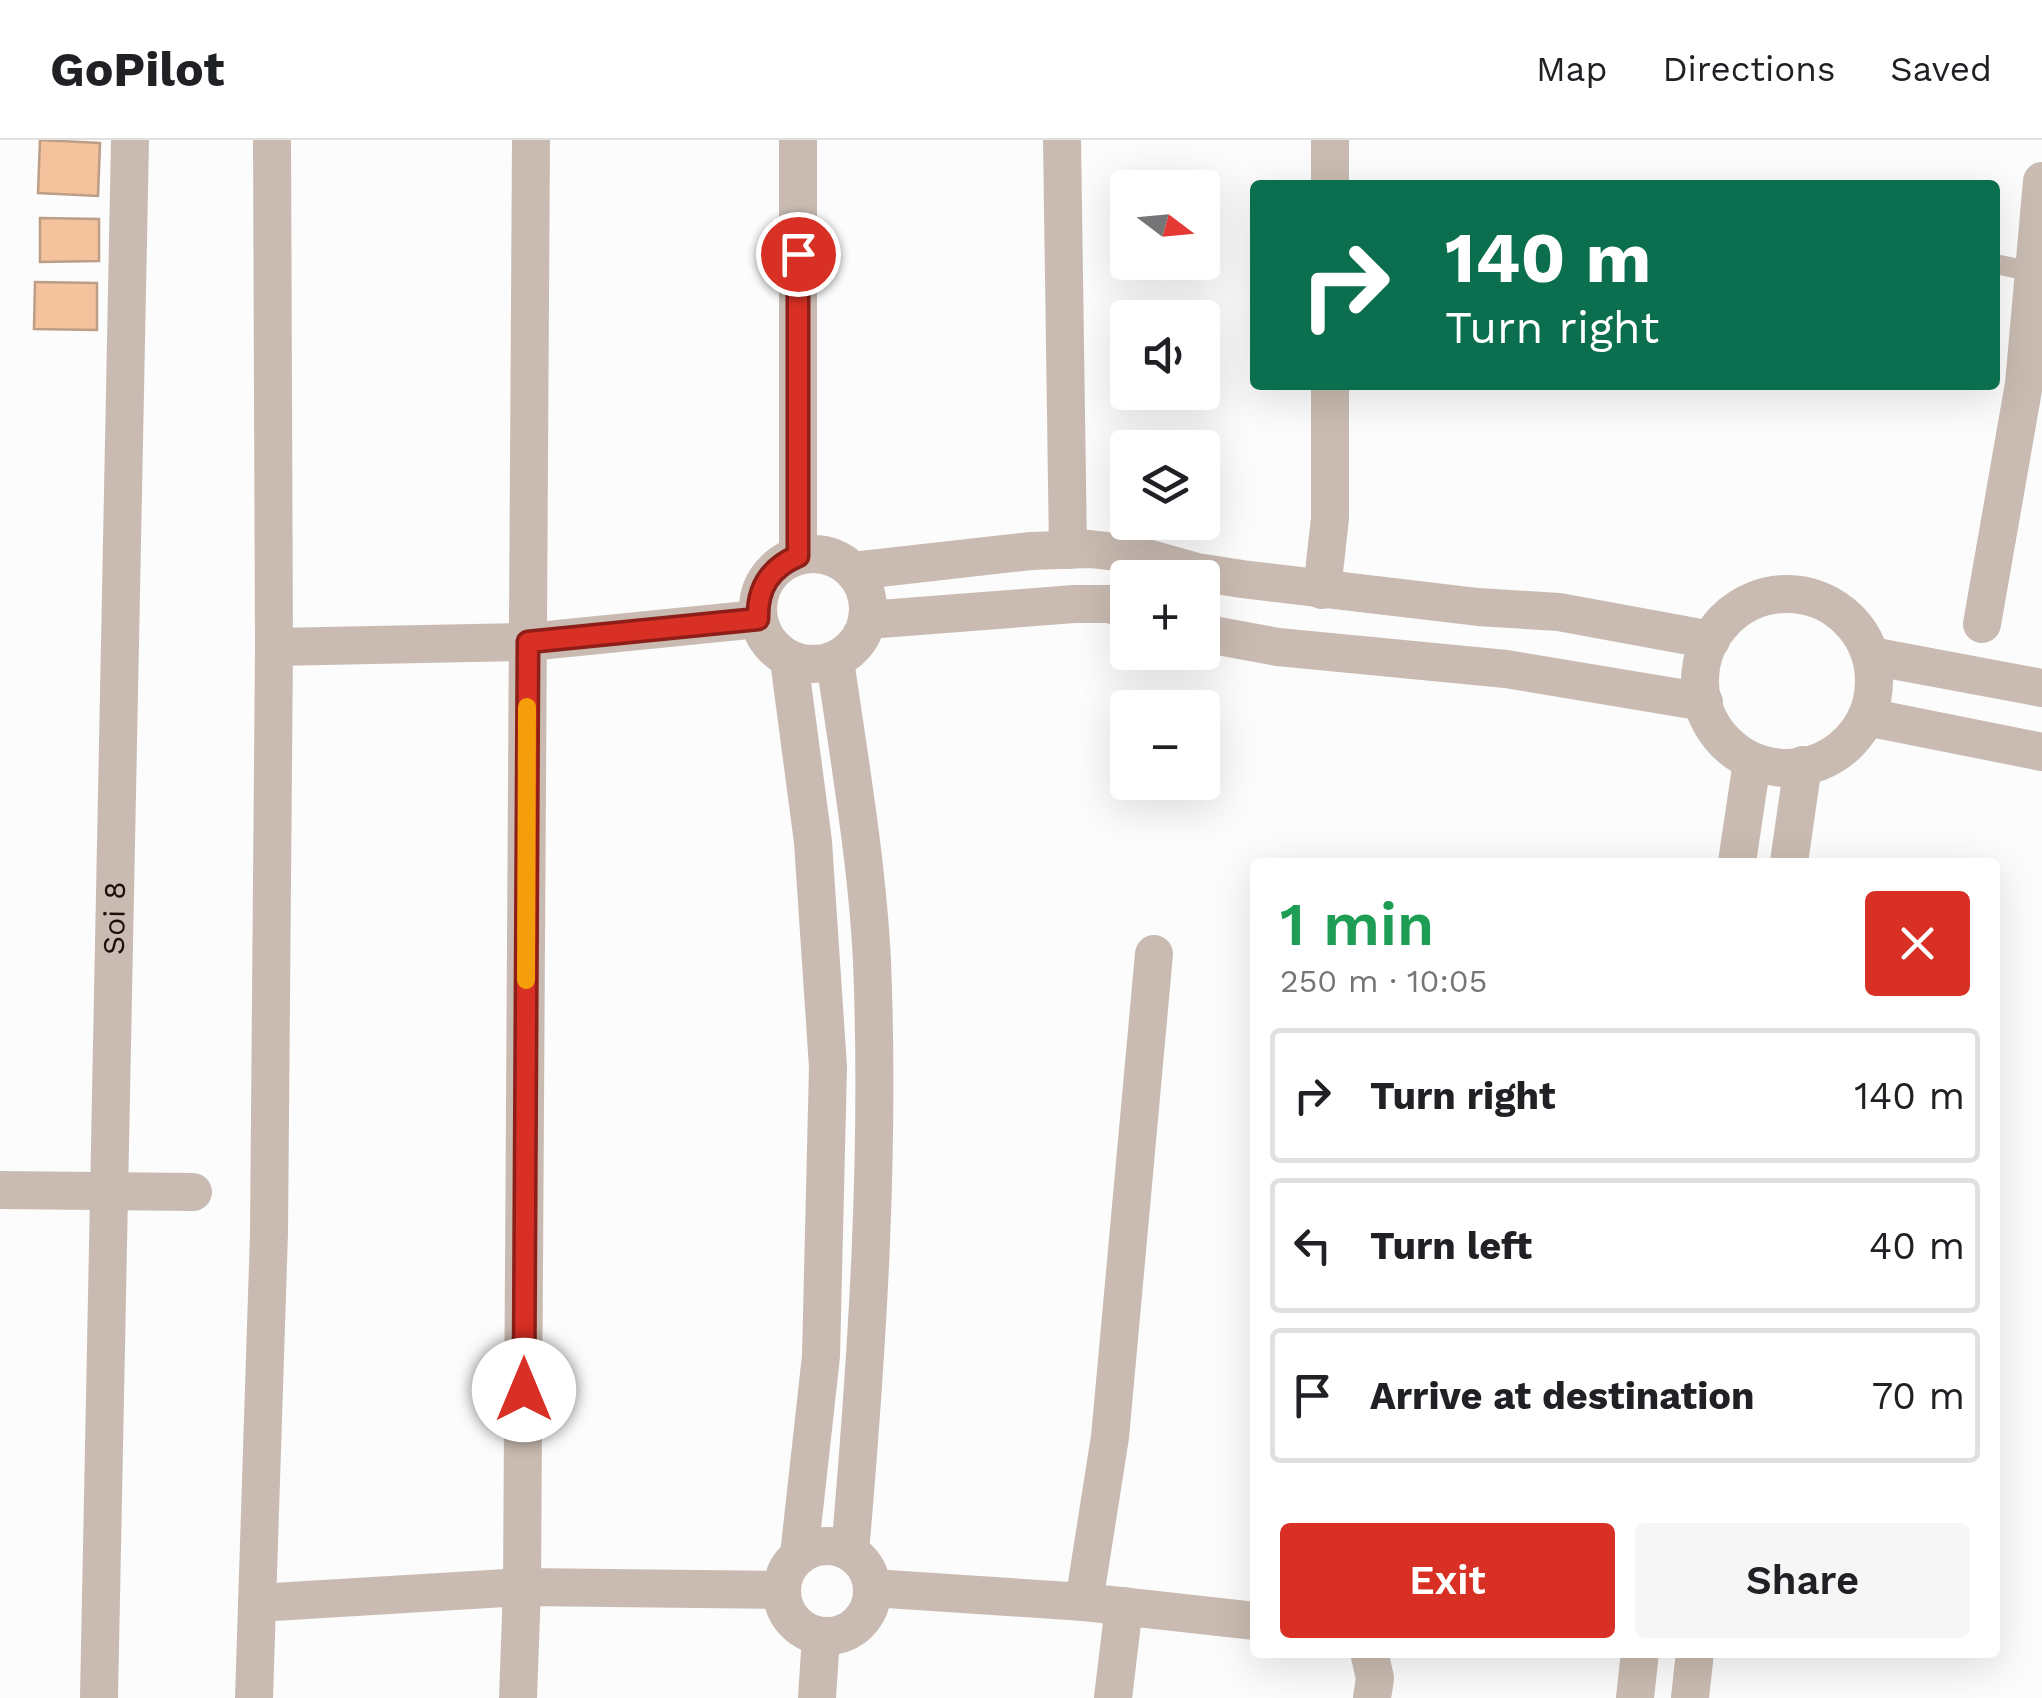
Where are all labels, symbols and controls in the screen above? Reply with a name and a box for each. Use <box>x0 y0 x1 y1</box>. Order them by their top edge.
text: GoPilot <box>50 41 225 98</box>
text: Map <box>1536 48 1607 90</box>
text: Directions <box>1662 48 1835 90</box>
text: Saved <box>1890 48 1992 90</box>
north arrow <box>1110 170 1220 280</box>
map controls <box>1110 170 1220 800</box>
pin <box>756 212 841 297</box>
text: 140 m <box>1445 217 1651 299</box>
icon: right <box>1280 220 1410 350</box>
icon: arrive <box>771 227 826 282</box>
button: sound <box>1110 300 1220 410</box>
text: Turn right <box>1445 301 1659 354</box>
button: layers <box>1110 430 1220 540</box>
button: + <box>1110 560 1220 670</box>
button: − <box>1110 690 1220 800</box>
street label: Soi 8 <box>96 881 132 955</box>
text: 1 min <box>1280 889 1434 960</box>
button: close <box>1865 891 1970 996</box>
text: 250 m · 10:05 <box>1280 962 1487 1000</box>
icon: right <box>1285 1068 1340 1123</box>
text: Turn right <box>1370 1074 1556 1118</box>
text: 140 m <box>1854 1074 1965 1118</box>
icon: left <box>1285 1218 1340 1273</box>
text: Turn left <box>1370 1224 1532 1268</box>
text: 40 m <box>1869 1224 1965 1268</box>
position arrow <box>472 1338 576 1442</box>
icon: arrive <box>1285 1368 1340 1423</box>
text: Arrive at destination <box>1370 1374 1755 1418</box>
text: 70 m <box>1872 1374 1965 1418</box>
button: Exit <box>1280 1523 1615 1638</box>
button: Share <box>1635 1523 1970 1638</box>

